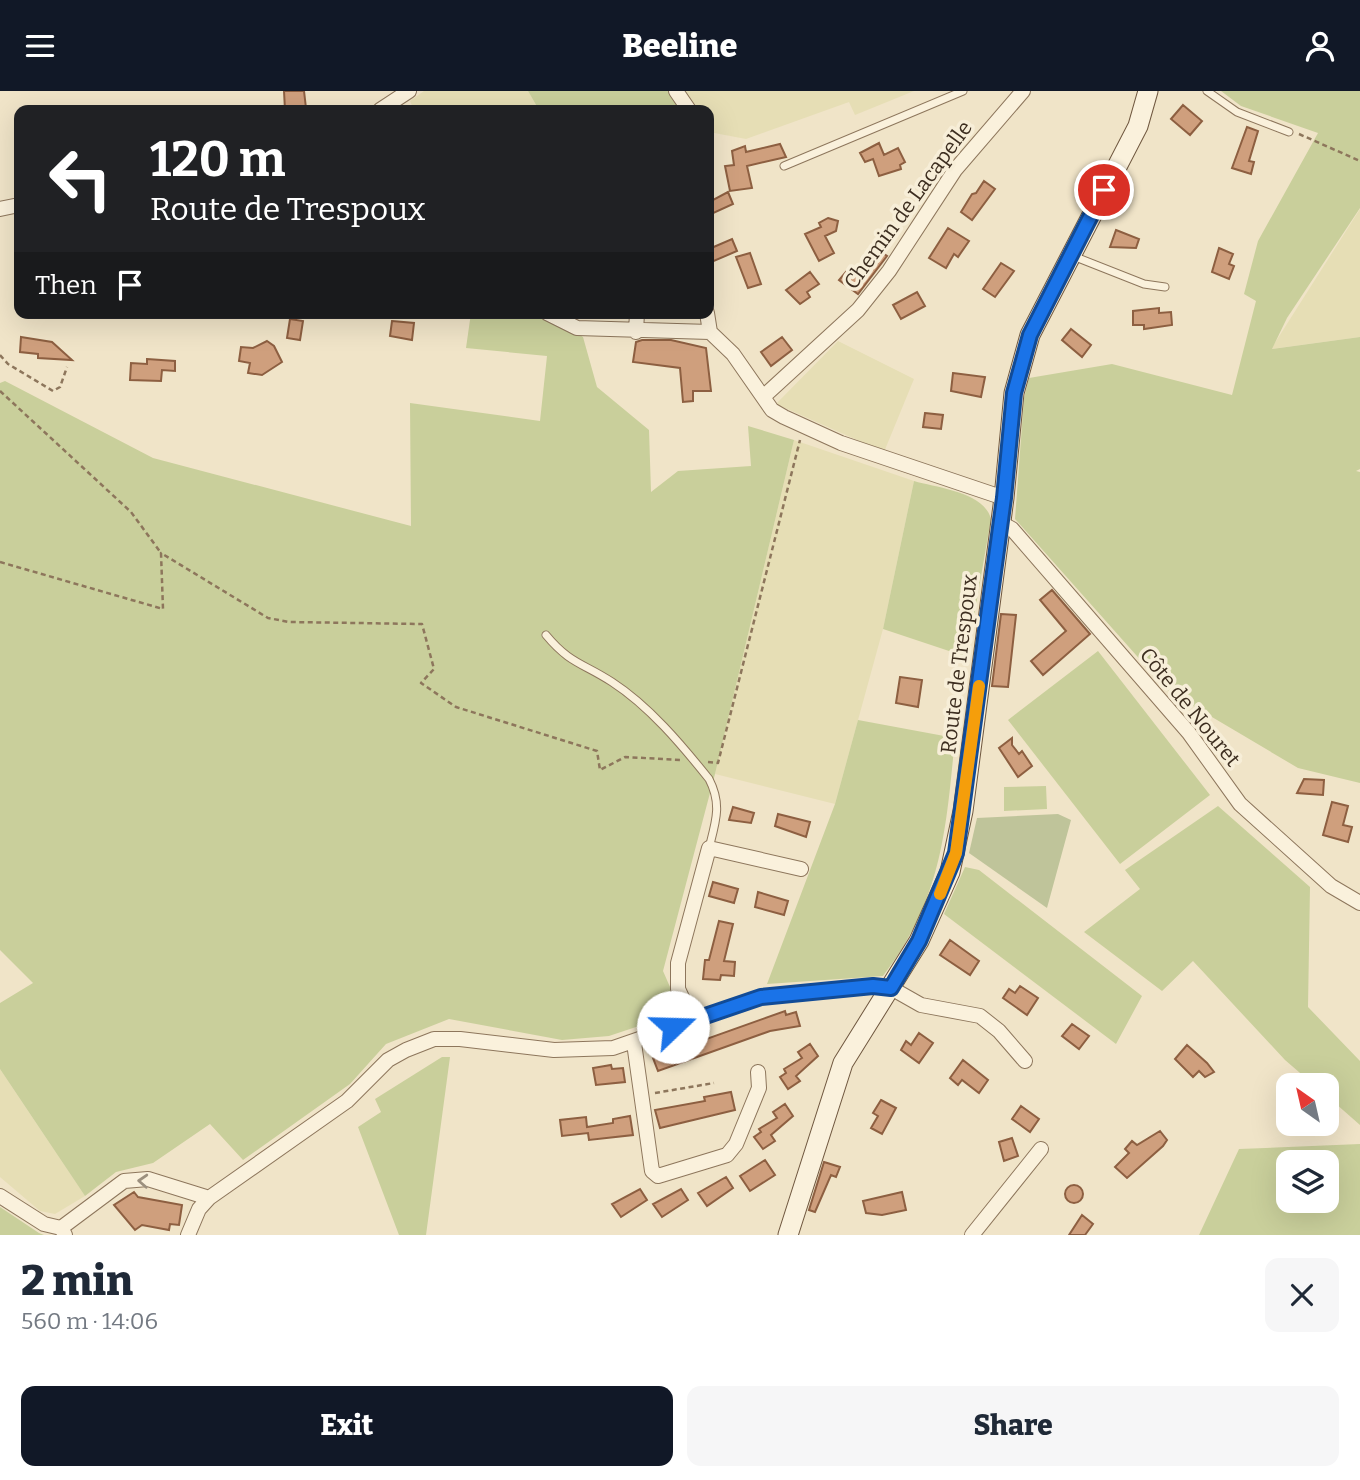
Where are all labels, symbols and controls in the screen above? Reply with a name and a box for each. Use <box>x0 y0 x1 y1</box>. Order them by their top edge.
icon: menu <box>21 27 59 65</box>
text: Beeline <box>623 27 737 65</box>
icon: person <box>1301 27 1339 65</box>
street label: Chemin de Lacapelle <box>838 116 978 294</box>
text: 120 m <box>150 130 285 189</box>
icon: left <box>35 133 126 224</box>
pin <box>1074 160 1134 220</box>
icon: arrive <box>1085 171 1123 209</box>
text: Route de Trespoux <box>150 190 426 228</box>
icon: arrive <box>111 266 149 304</box>
text: Then <box>35 270 97 301</box>
street label: Route de Trespoux <box>935 572 983 755</box>
street label: Côte de Nouret <box>1134 642 1246 772</box>
position arrow <box>636 990 710 1064</box>
north arrow <box>1276 1073 1339 1136</box>
map controls <box>1276 1073 1339 1213</box>
button: layers <box>1276 1150 1339 1213</box>
one-way arrow <box>137 1174 148 1189</box>
text: 2 min <box>21 1256 133 1306</box>
button: close <box>1265 1258 1339 1332</box>
text: 560 m · 14:06 <box>21 1307 158 1335</box>
button: Exit <box>21 1386 673 1466</box>
button: Share <box>687 1386 1339 1466</box>

